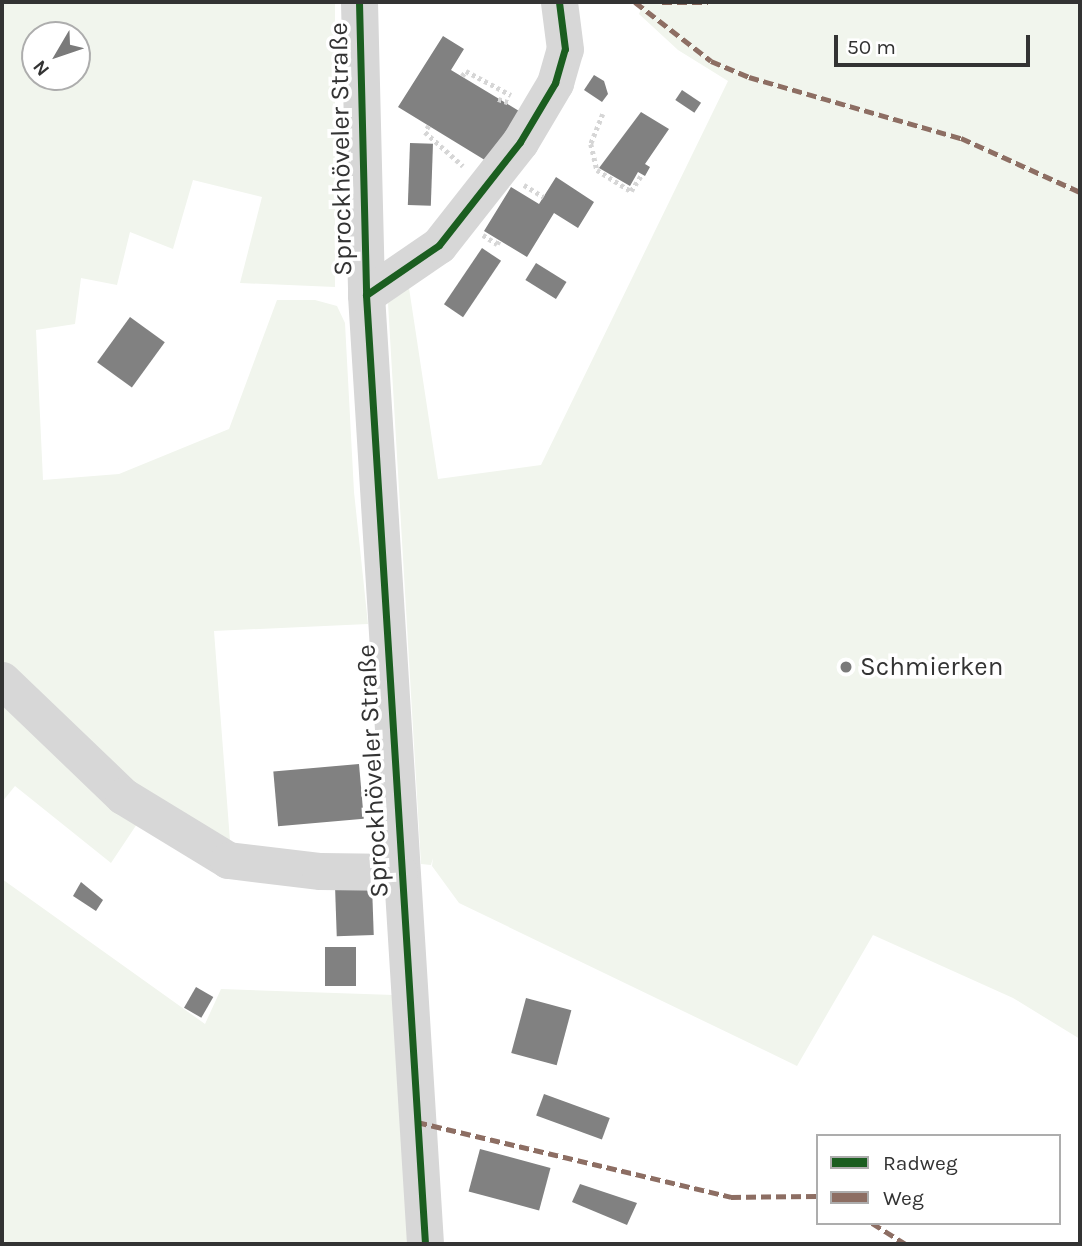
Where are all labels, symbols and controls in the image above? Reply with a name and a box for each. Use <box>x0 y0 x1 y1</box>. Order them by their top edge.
north arrow <box>21 21 91 91</box>
scale bar <box>837 21 1033 65</box>
street label: Sprockhöveler Straße <box>323 22 359 276</box>
text: 50 m <box>847 35 896 59</box>
text: N <box>28 56 54 80</box>
street label: Sprockhöveler Straße <box>351 644 395 898</box>
place label: Schmierken <box>860 651 1003 683</box>
marker: Schmierken <box>838 659 854 675</box>
legend <box>816 1134 1061 1225</box>
text: Radweg <box>883 1151 958 1175</box>
text: Weg <box>883 1186 924 1210</box>

